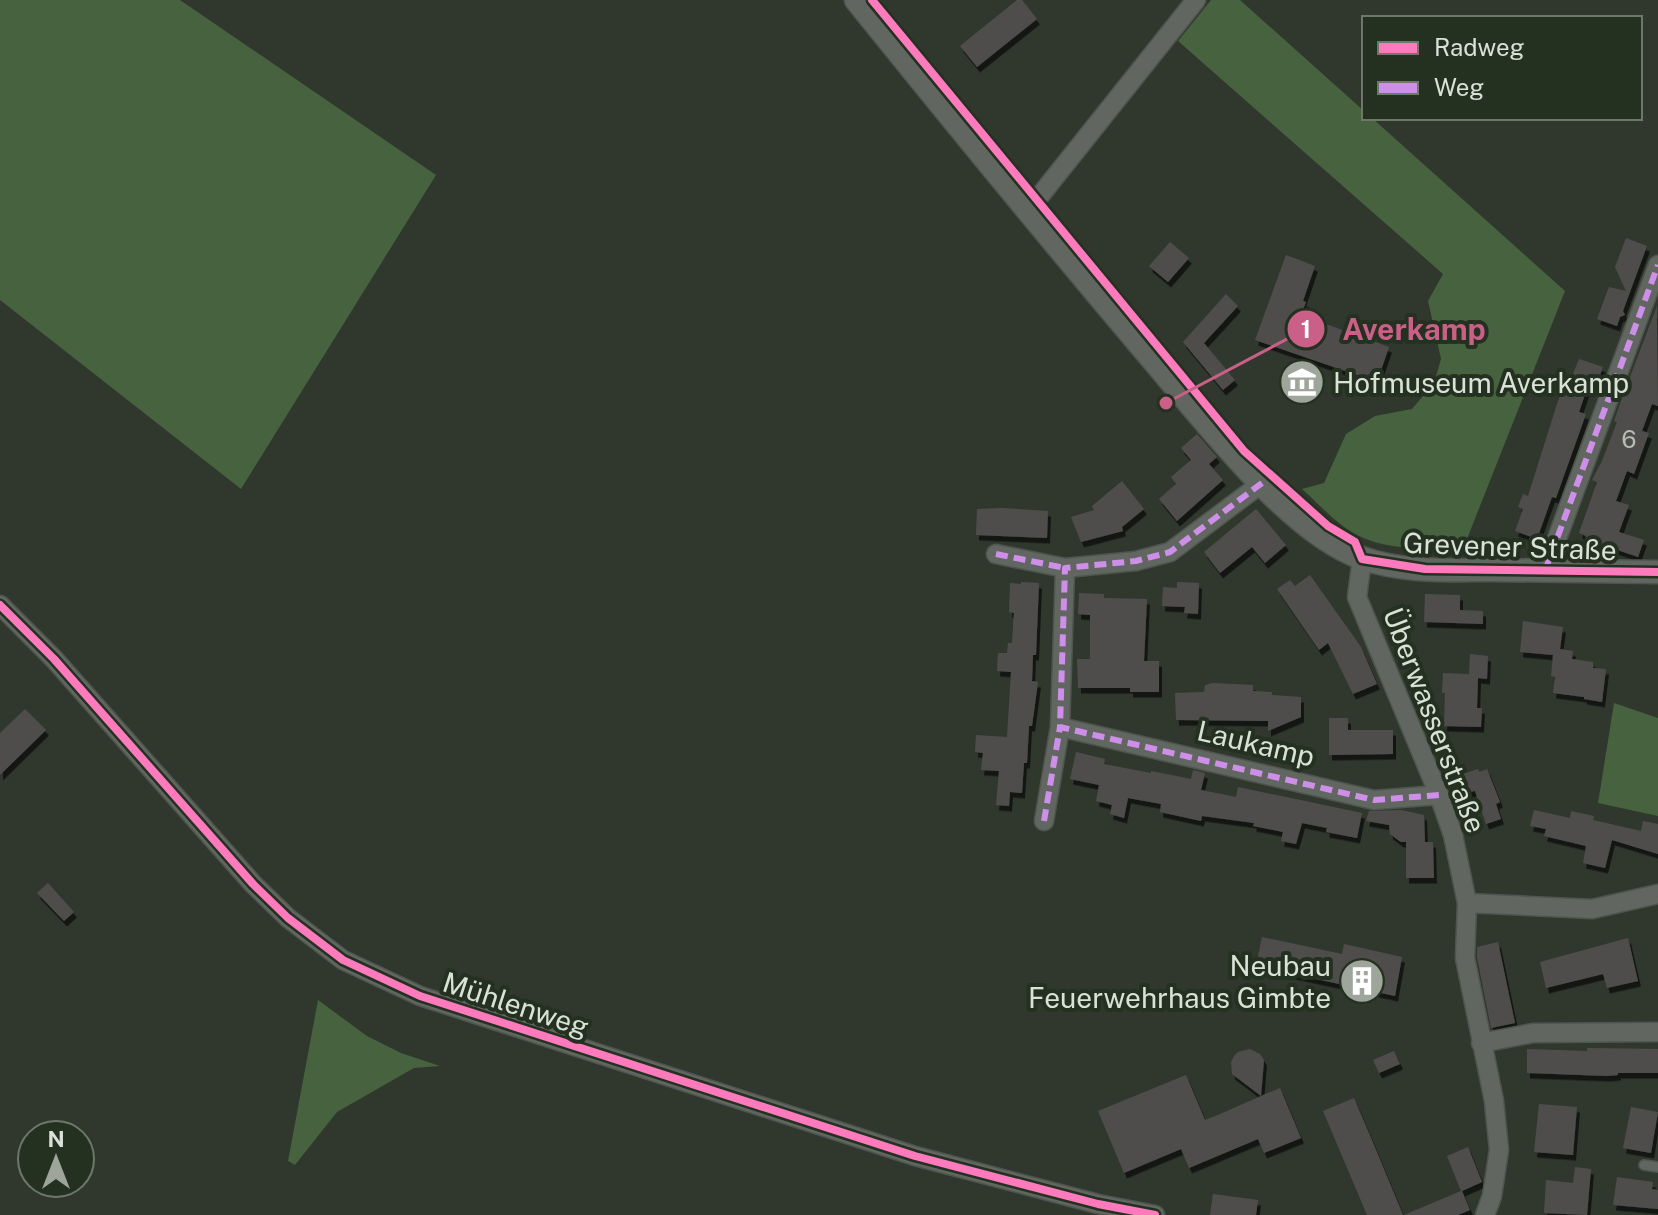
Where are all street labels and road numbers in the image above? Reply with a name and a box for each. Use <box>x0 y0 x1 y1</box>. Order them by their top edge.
street label: Grevener Straße <box>1403 526 1617 566</box>
street label: Überwasserstraße <box>1377 603 1493 837</box>
street label: Laukamp <box>1194 713 1318 773</box>
street label: Mühlenweg <box>439 965 593 1043</box>

